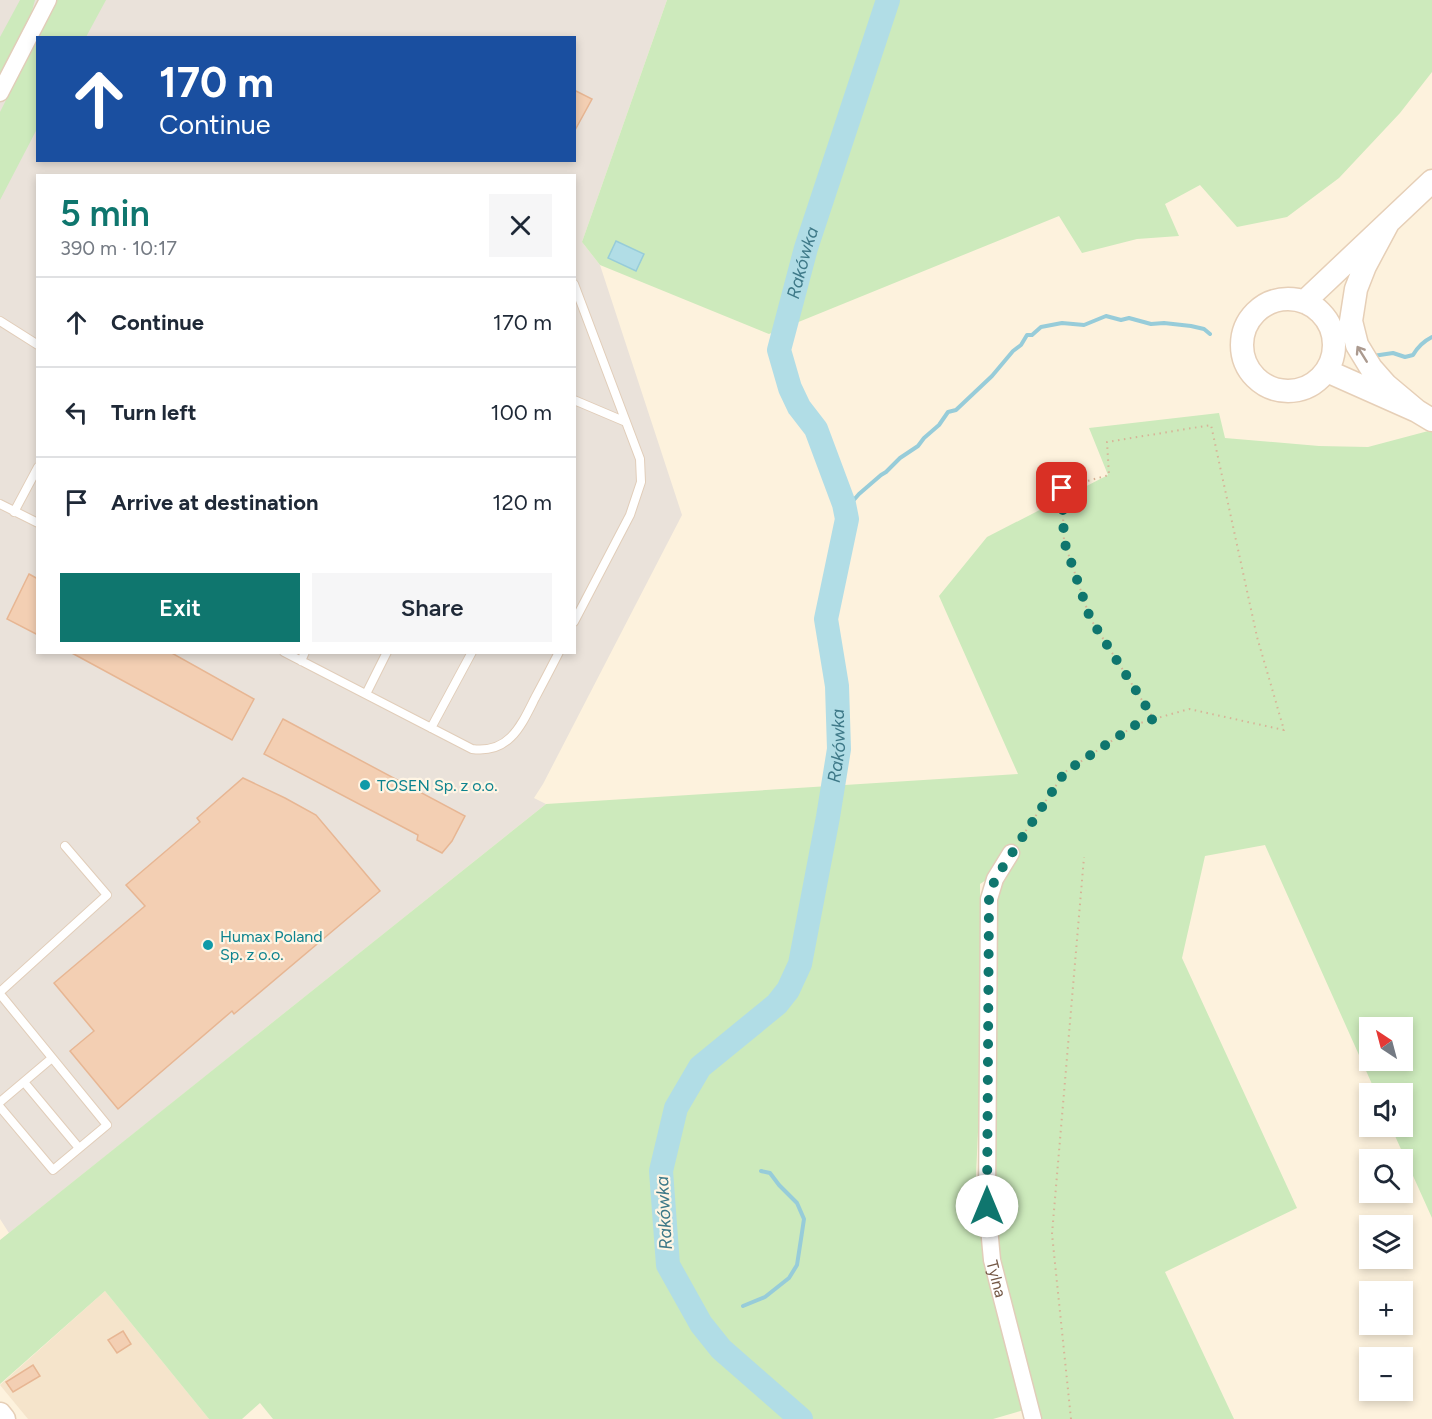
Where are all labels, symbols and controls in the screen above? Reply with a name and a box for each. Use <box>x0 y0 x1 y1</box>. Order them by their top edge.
text: 170 m <box>159 57 274 108</box>
icon: ahead <box>60 60 138 138</box>
text: Continue <box>159 108 271 141</box>
text: 5 min <box>60 192 150 235</box>
button: close <box>489 194 552 257</box>
water label: Rakówka <box>782 224 823 301</box>
text: 390 m · 10:17 <box>60 236 177 260</box>
icon: ahead <box>60 306 93 339</box>
text: Continue <box>111 309 204 336</box>
text: 170 m <box>493 309 552 336</box>
one-way arrow <box>1356 346 1368 363</box>
icon: left <box>60 396 93 429</box>
text: Turn left <box>111 399 197 426</box>
text: 100 m <box>491 399 552 426</box>
pin <box>1036 462 1087 513</box>
icon: arrive <box>1045 471 1078 504</box>
icon: arrive <box>60 486 93 519</box>
text: Arrive at destination <box>111 489 319 516</box>
text: 120 m <box>492 489 552 516</box>
button: Exit <box>60 573 300 642</box>
button: Share <box>312 573 552 642</box>
water label: Rakówka <box>823 708 850 784</box>
place label: TOSEN Sp. z o.o. <box>377 776 497 795</box>
marker: TOSEN Sp. z o.o. <box>358 778 372 792</box>
place label: Humax Poland Sp. z o.o. <box>220 927 323 964</box>
marker: Humax Poland Sp. z o.o. <box>201 938 215 952</box>
north arrow <box>1359 1017 1413 1071</box>
map controls <box>1359 1017 1413 1401</box>
button: sound <box>1359 1083 1413 1137</box>
button: search <box>1359 1149 1413 1203</box>
position arrow <box>955 1174 1019 1238</box>
water label: Rakówka <box>651 1175 677 1250</box>
button: layers <box>1359 1215 1413 1269</box>
street label: Tylna <box>983 1258 1011 1299</box>
button: + <box>1359 1281 1413 1335</box>
button: − <box>1359 1347 1413 1401</box>

